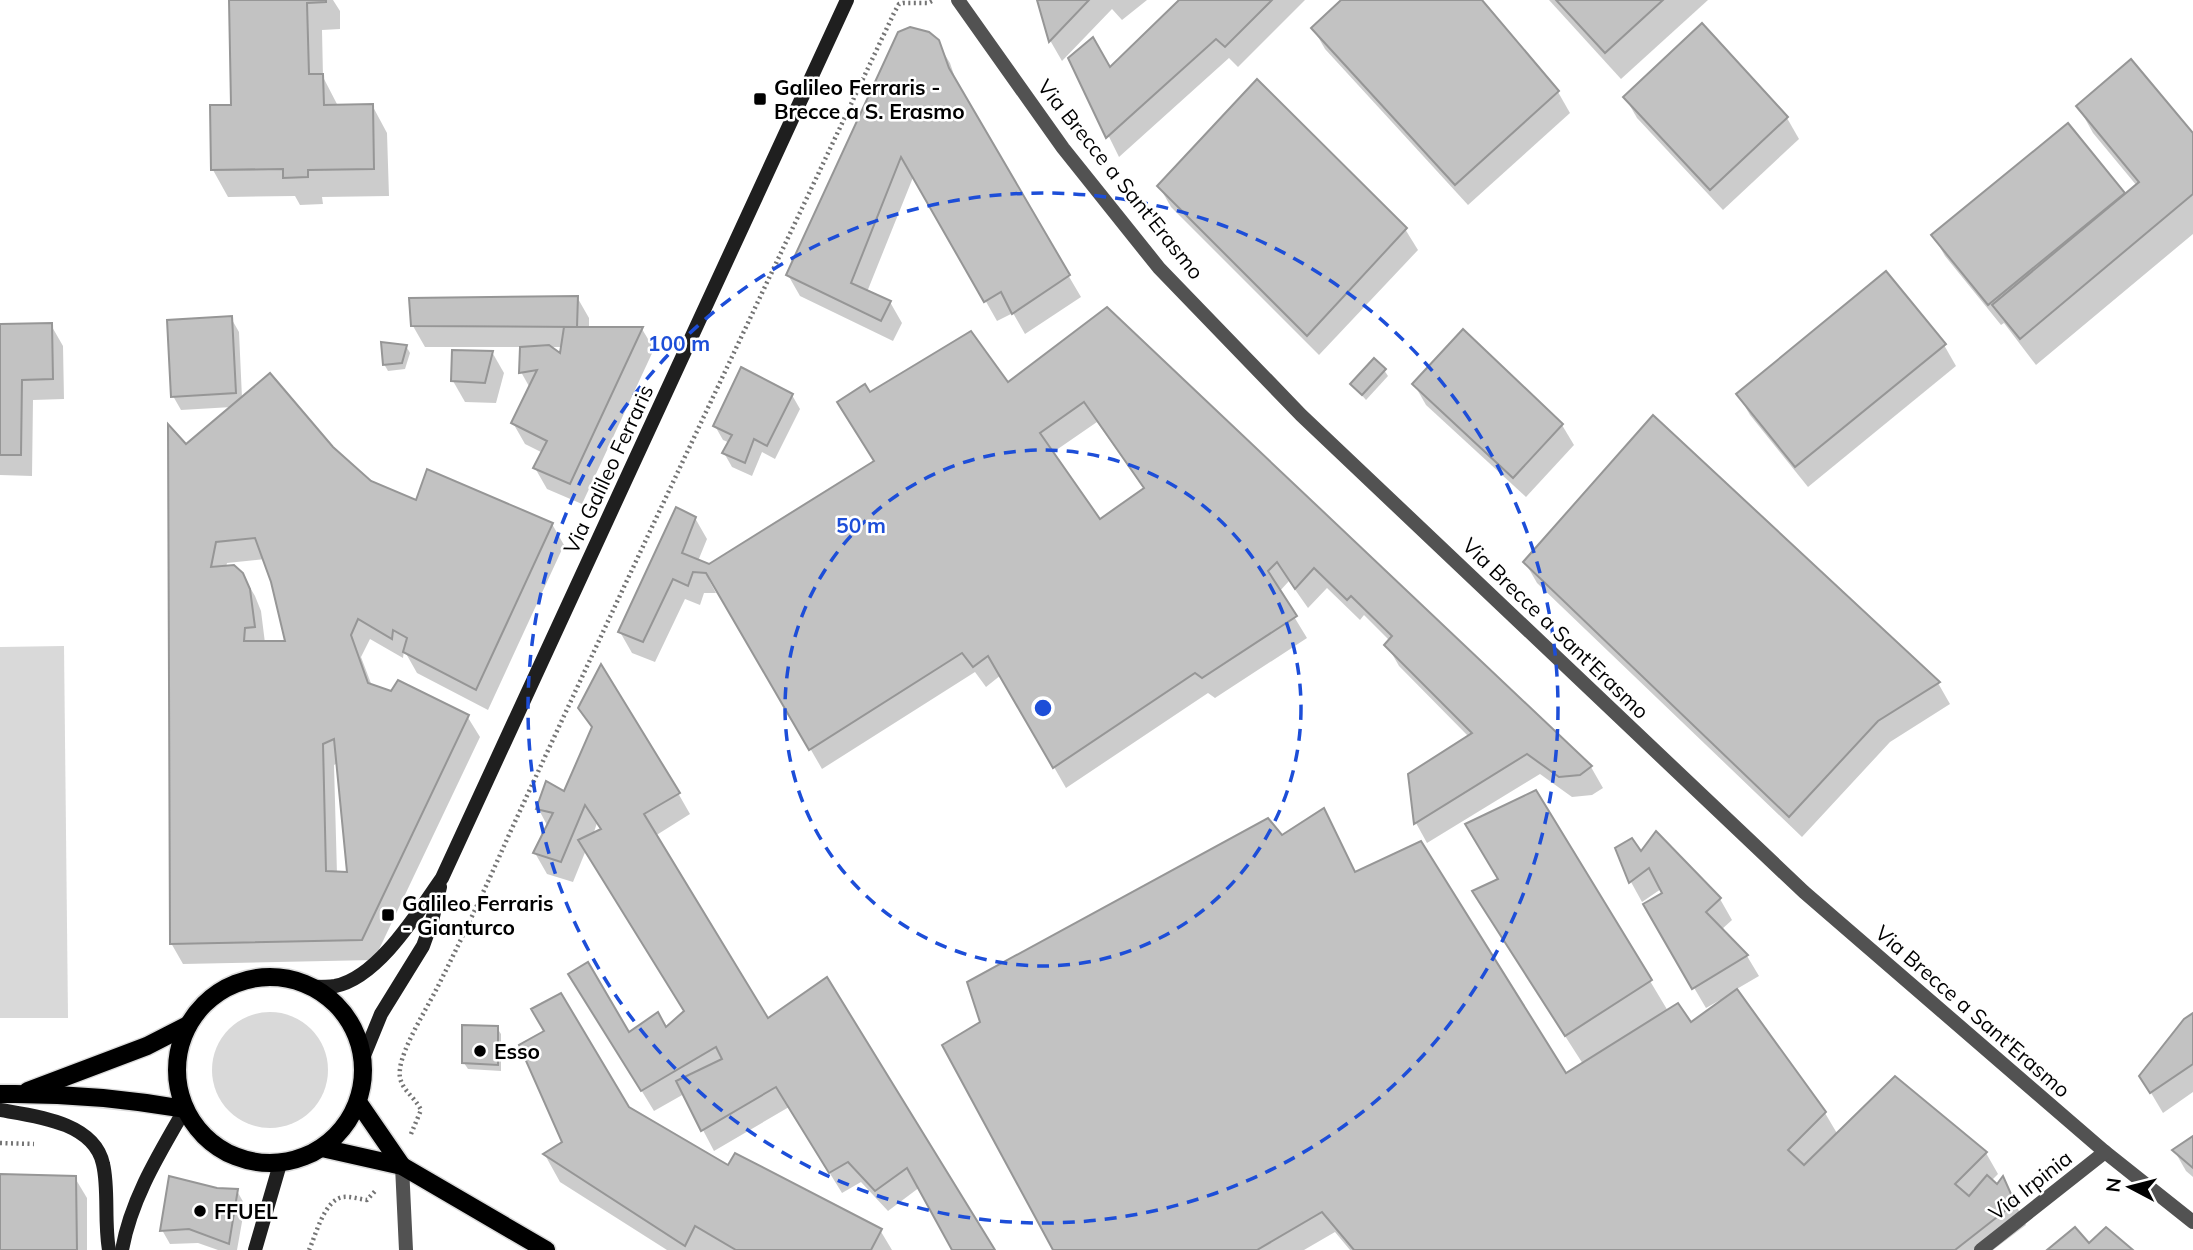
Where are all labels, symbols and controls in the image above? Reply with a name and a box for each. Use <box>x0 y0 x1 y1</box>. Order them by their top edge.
place label: Galileo Ferraris - Brecce a S. Erasmo <box>774 74 965 124</box>
street label: Via Brecce a Sant'Erasmo <box>1032 74 1210 284</box>
marker: Galileo Ferraris - Brecce a S. Erasmo <box>752 91 768 107</box>
text: 100 m <box>648 330 710 356</box>
street label: Via Galileo Ferraris <box>558 380 658 558</box>
text: 50 m <box>836 512 886 538</box>
street label: Via Brecce a Sant'Erasmo <box>1457 532 1655 724</box>
centre of rings <box>1031 696 1055 720</box>
place label: Galileo Ferraris - Gianturco <box>402 890 554 940</box>
marker: Galileo Ferraris - Gianturco <box>380 907 396 923</box>
street label: Via Brecce a Sant'Erasmo <box>1870 919 2076 1103</box>
place label: Esso <box>494 1038 540 1064</box>
marker: Esso <box>472 1043 488 1059</box>
street label: Via Irpinia <box>1983 1144 2077 1226</box>
north arrow <box>2095 1152 2165 1222</box>
text: N <box>2100 1176 2126 1194</box>
place label: FFUEL <box>214 1198 278 1224</box>
marker: FFUEL <box>192 1203 208 1219</box>

